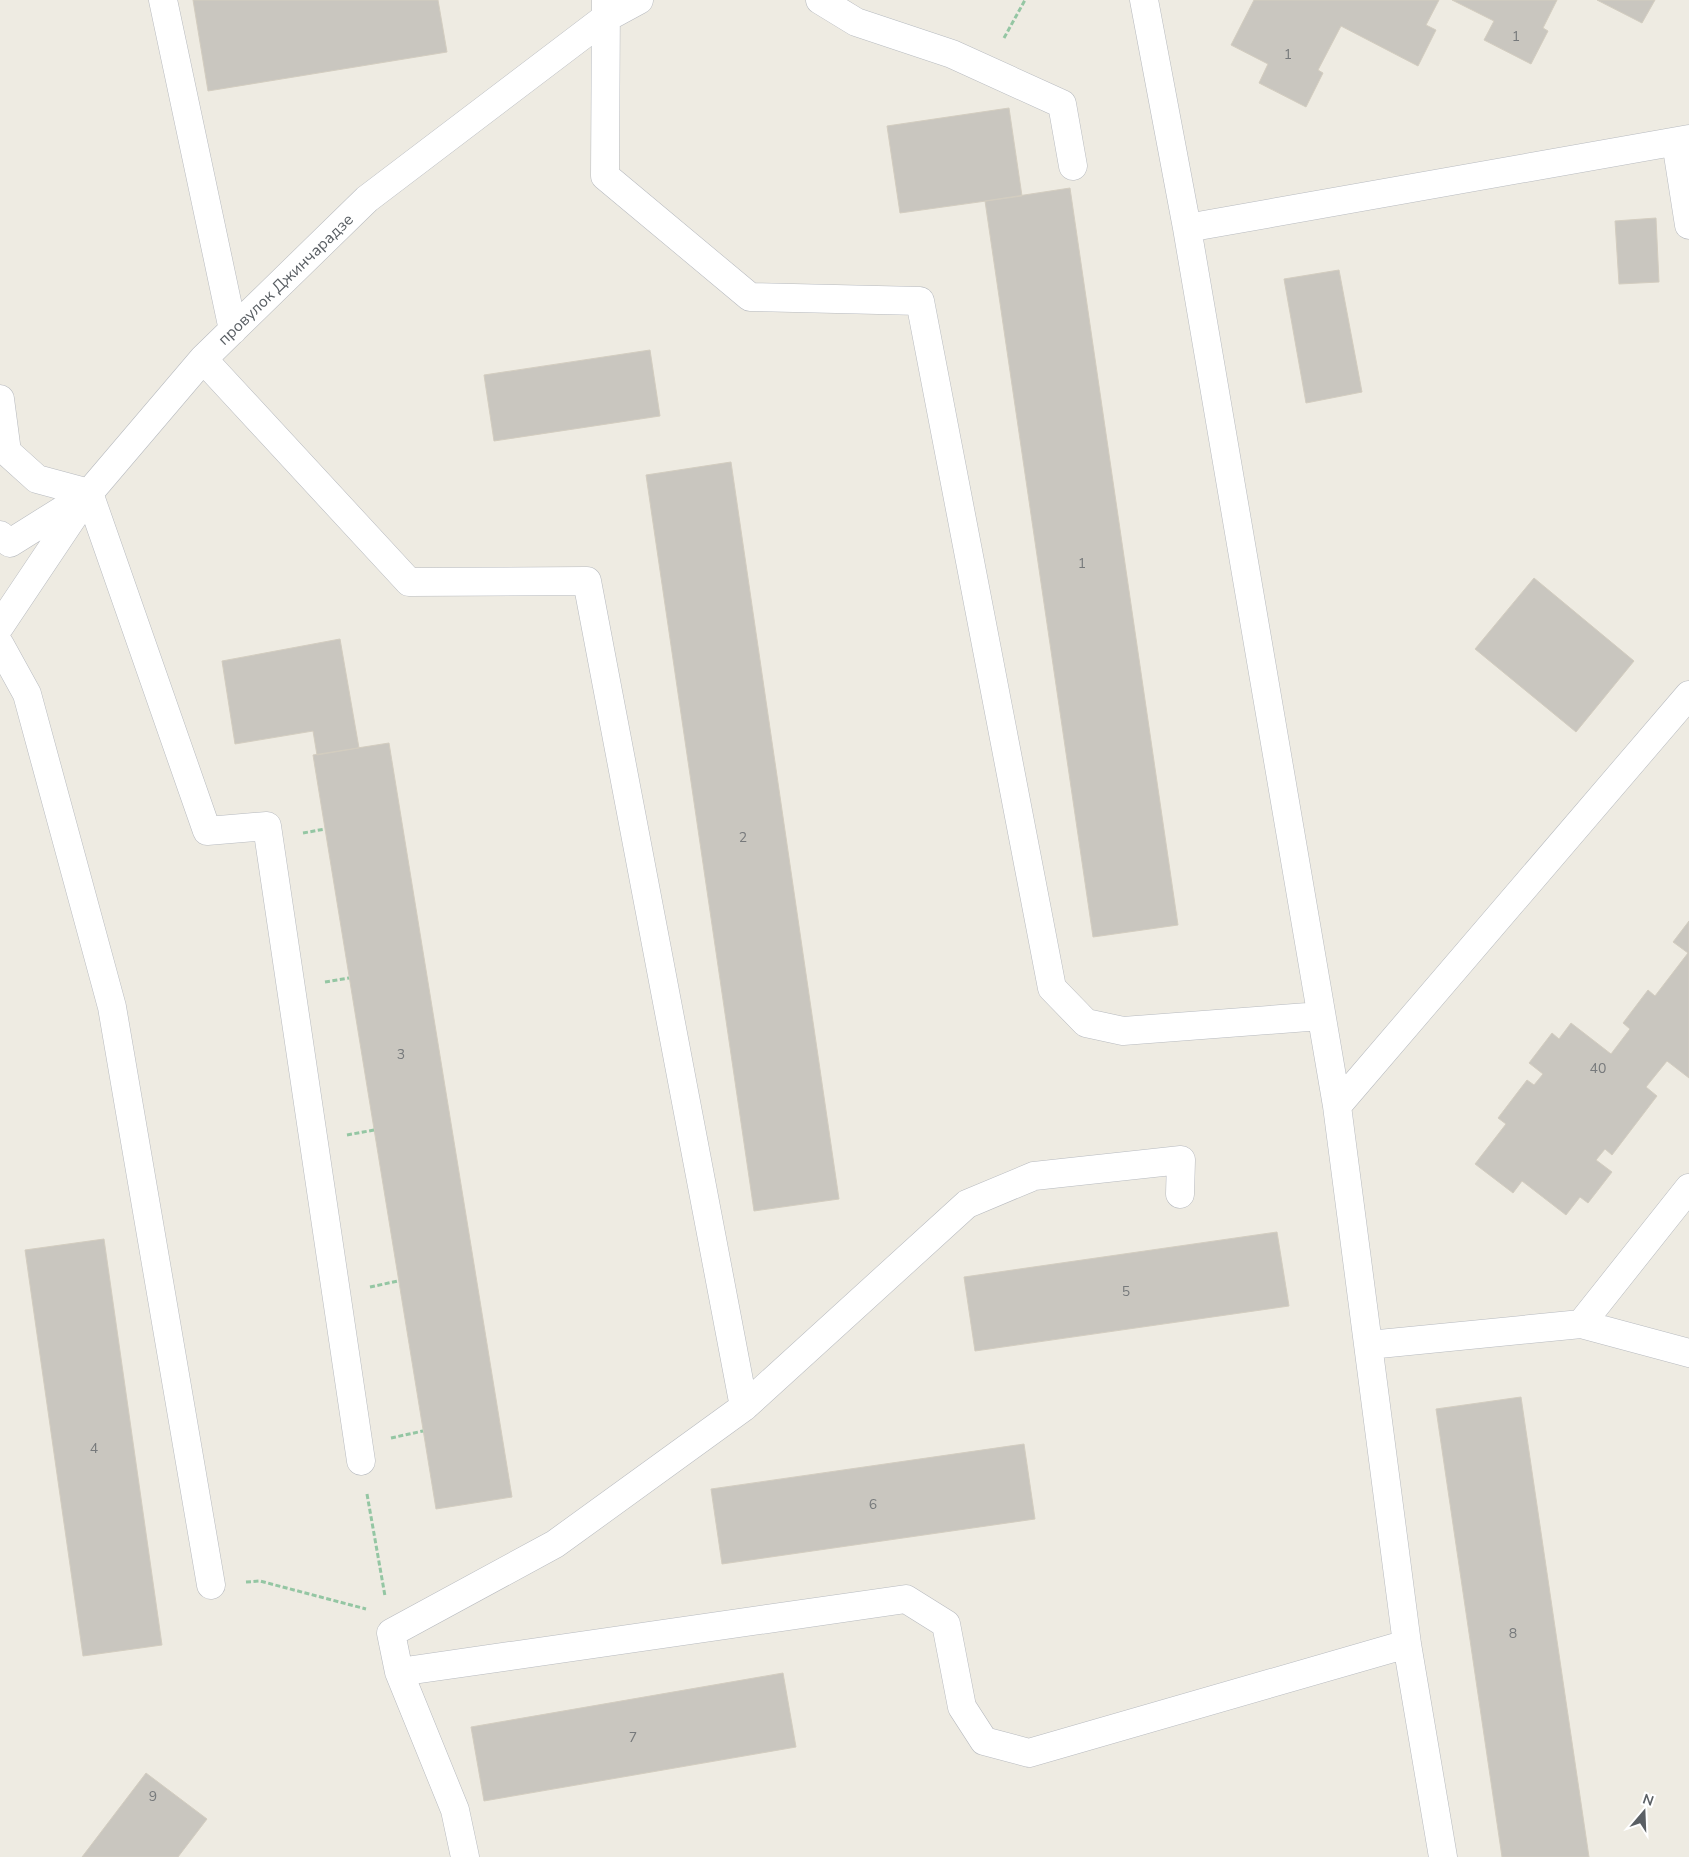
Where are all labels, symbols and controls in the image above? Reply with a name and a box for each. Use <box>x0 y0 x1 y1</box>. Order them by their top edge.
house number: 1 <box>1512 27 1520 46</box>
house number: 1 <box>1284 45 1292 64</box>
street label: провулок Джинчарадзе <box>213 209 358 350</box>
house number: 1 <box>1078 554 1086 573</box>
house number: 2 <box>739 828 747 847</box>
house number: 3 <box>397 1045 405 1064</box>
house number: 40 <box>1590 1059 1606 1078</box>
house number: 5 <box>1122 1282 1130 1301</box>
house number: 4 <box>90 1439 98 1458</box>
house number: 6 <box>869 1495 877 1514</box>
house number: 8 <box>1509 1624 1517 1643</box>
house number: 7 <box>629 1728 637 1747</box>
house number: 9 <box>149 1787 157 1806</box>
north arrow <box>1619 1787 1669 1837</box>
text: N <box>1640 1789 1656 1811</box>

